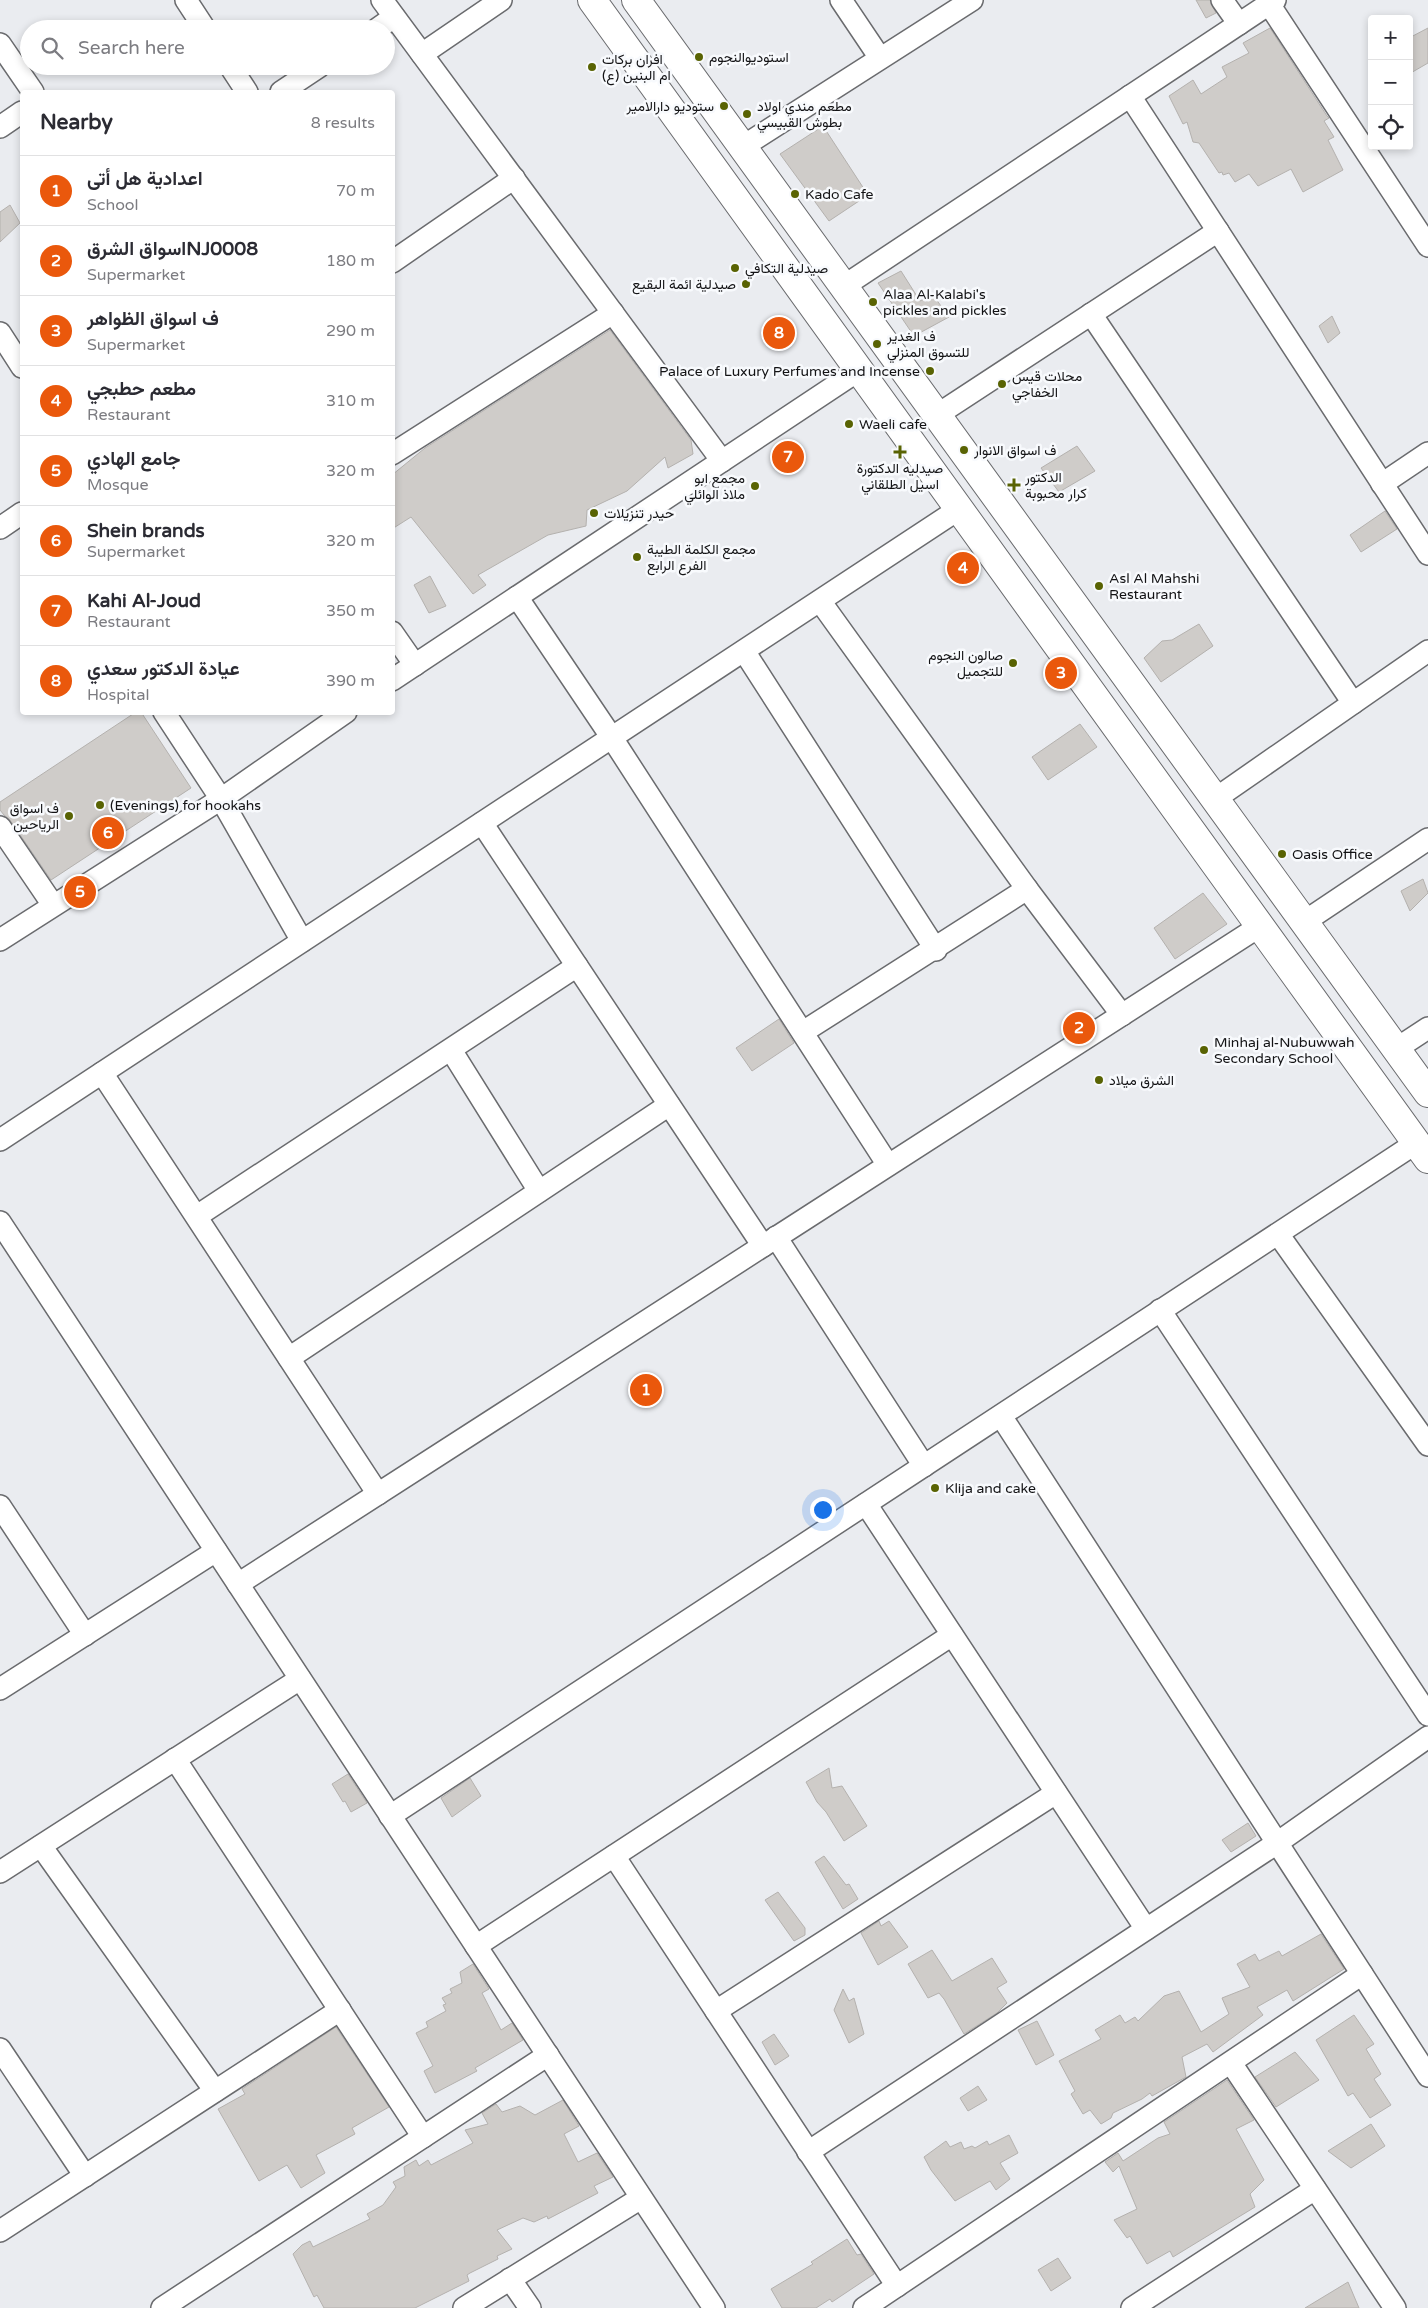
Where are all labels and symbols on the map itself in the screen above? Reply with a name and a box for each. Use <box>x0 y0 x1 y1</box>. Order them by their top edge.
place label: استوديوالنجوم <box>709 49 789 66</box>
place label: افران بركات ام البنين (ع) <box>602 51 671 86</box>
marker: استوديوالنجوم <box>693 51 705 63</box>
marker: افران بركات ام البنين (ع) <box>586 61 598 73</box>
place label: ستوديو دارالامير <box>626 98 714 115</box>
place label: مطعم مندي اولاد بطوش القبيسي <box>757 98 852 134</box>
marker: ستوديو دارالامير <box>718 100 730 112</box>
marker: مطعم مندي اولاد بطوش القبيسي <box>741 108 753 120</box>
place label: Kado Cafe <box>805 186 874 203</box>
marker: Kado Cafe <box>789 188 801 200</box>
place label: صيدلية التكافي <box>745 260 828 280</box>
marker: صيدلية التكافي <box>729 262 741 274</box>
place label: صيدلية ائمة البقيع <box>632 276 736 295</box>
marker: صيدلية ائمة البقيع <box>740 278 752 290</box>
place label: Alaa Al-Kalabi's pickles and pickles <box>883 286 1007 319</box>
marker: Alaa Al-Kalabi's pickles and pickles <box>867 296 879 308</box>
pin: 8 <box>763 314 795 352</box>
place label: ف الغدير للتسوق المنزلي <box>886 328 969 364</box>
marker: ف الغدير للتسوق المنزلي <box>871 338 883 350</box>
place label: Palace of Luxury Perfumes and Incense <box>659 363 920 380</box>
marker: Palace of Luxury Perfumes and Incense <box>924 365 936 377</box>
place label: محلات قيس الخفاجي <box>1012 368 1082 404</box>
marker: محلات قيس الخفاجي <box>996 378 1008 390</box>
place label: Waeli cafe <box>859 416 927 433</box>
marker: Waeli cafe <box>843 418 855 430</box>
pin: 7 <box>772 438 804 476</box>
place label: ف اسواق الانوار <box>973 442 1056 459</box>
marker: ف اسواق الانوار <box>958 444 970 456</box>
marker: صيدليه الدكتورة اسيل الطلقاني <box>894 446 906 458</box>
place label: صيدليه الدكتورة اسيل الطلقاني <box>857 460 944 496</box>
place label: الدكتور كرار محبوبة <box>1024 469 1087 502</box>
place label: مجمع ابو ملاذ الوائلي <box>684 470 745 506</box>
marker: الدكتور كرار محبوبة <box>1007 478 1021 492</box>
marker: مجمع ابو ملاذ الوائلي <box>749 480 761 492</box>
place label: حيدر تنزيلات <box>604 505 674 522</box>
marker: حيدر تنزيلات <box>588 507 600 519</box>
place label: مجمع الكلمة الطيبة الفرع الرابع <box>647 541 756 576</box>
pin: 4 <box>947 549 979 587</box>
marker: مجمع الكلمة الطيبة الفرع الرابع <box>631 551 643 563</box>
place label: Asl Al Mahshi Restaurant <box>1109 570 1199 603</box>
marker: Asl Al Mahshi Restaurant <box>1093 580 1105 592</box>
place label: صالون النجوم للتجميل <box>928 647 1003 680</box>
pin: 3 <box>1045 654 1077 692</box>
marker: صالون النجوم للتجميل <box>1007 657 1019 669</box>
place label: (Evenings) for hookahs <box>110 797 261 814</box>
marker: (Evenings) for hookahs <box>94 799 106 811</box>
place label: ف اسواق الرياحين <box>10 800 59 833</box>
marker: ف اسواق الرياحين <box>63 810 75 822</box>
pin: 6 <box>92 814 124 852</box>
place label: Oasis Office <box>1292 846 1373 863</box>
marker: Oasis Office <box>1276 848 1288 860</box>
pin: 5 <box>64 873 96 911</box>
pin: 2 <box>1063 1009 1095 1047</box>
place label: Minhaj al-Nubuwwah Secondary School <box>1214 1034 1355 1067</box>
marker: Minhaj al-Nubuwwah Secondary School <box>1198 1044 1210 1056</box>
place label: الشرق ميلاد <box>1109 1072 1174 1089</box>
marker: الشرق ميلاد <box>1093 1074 1105 1086</box>
pin: 1 <box>630 1371 662 1409</box>
place label: Klija and cake <box>945 1480 1036 1497</box>
marker: Klija and cake <box>929 1482 941 1494</box>
your location <box>810 1497 836 1523</box>

